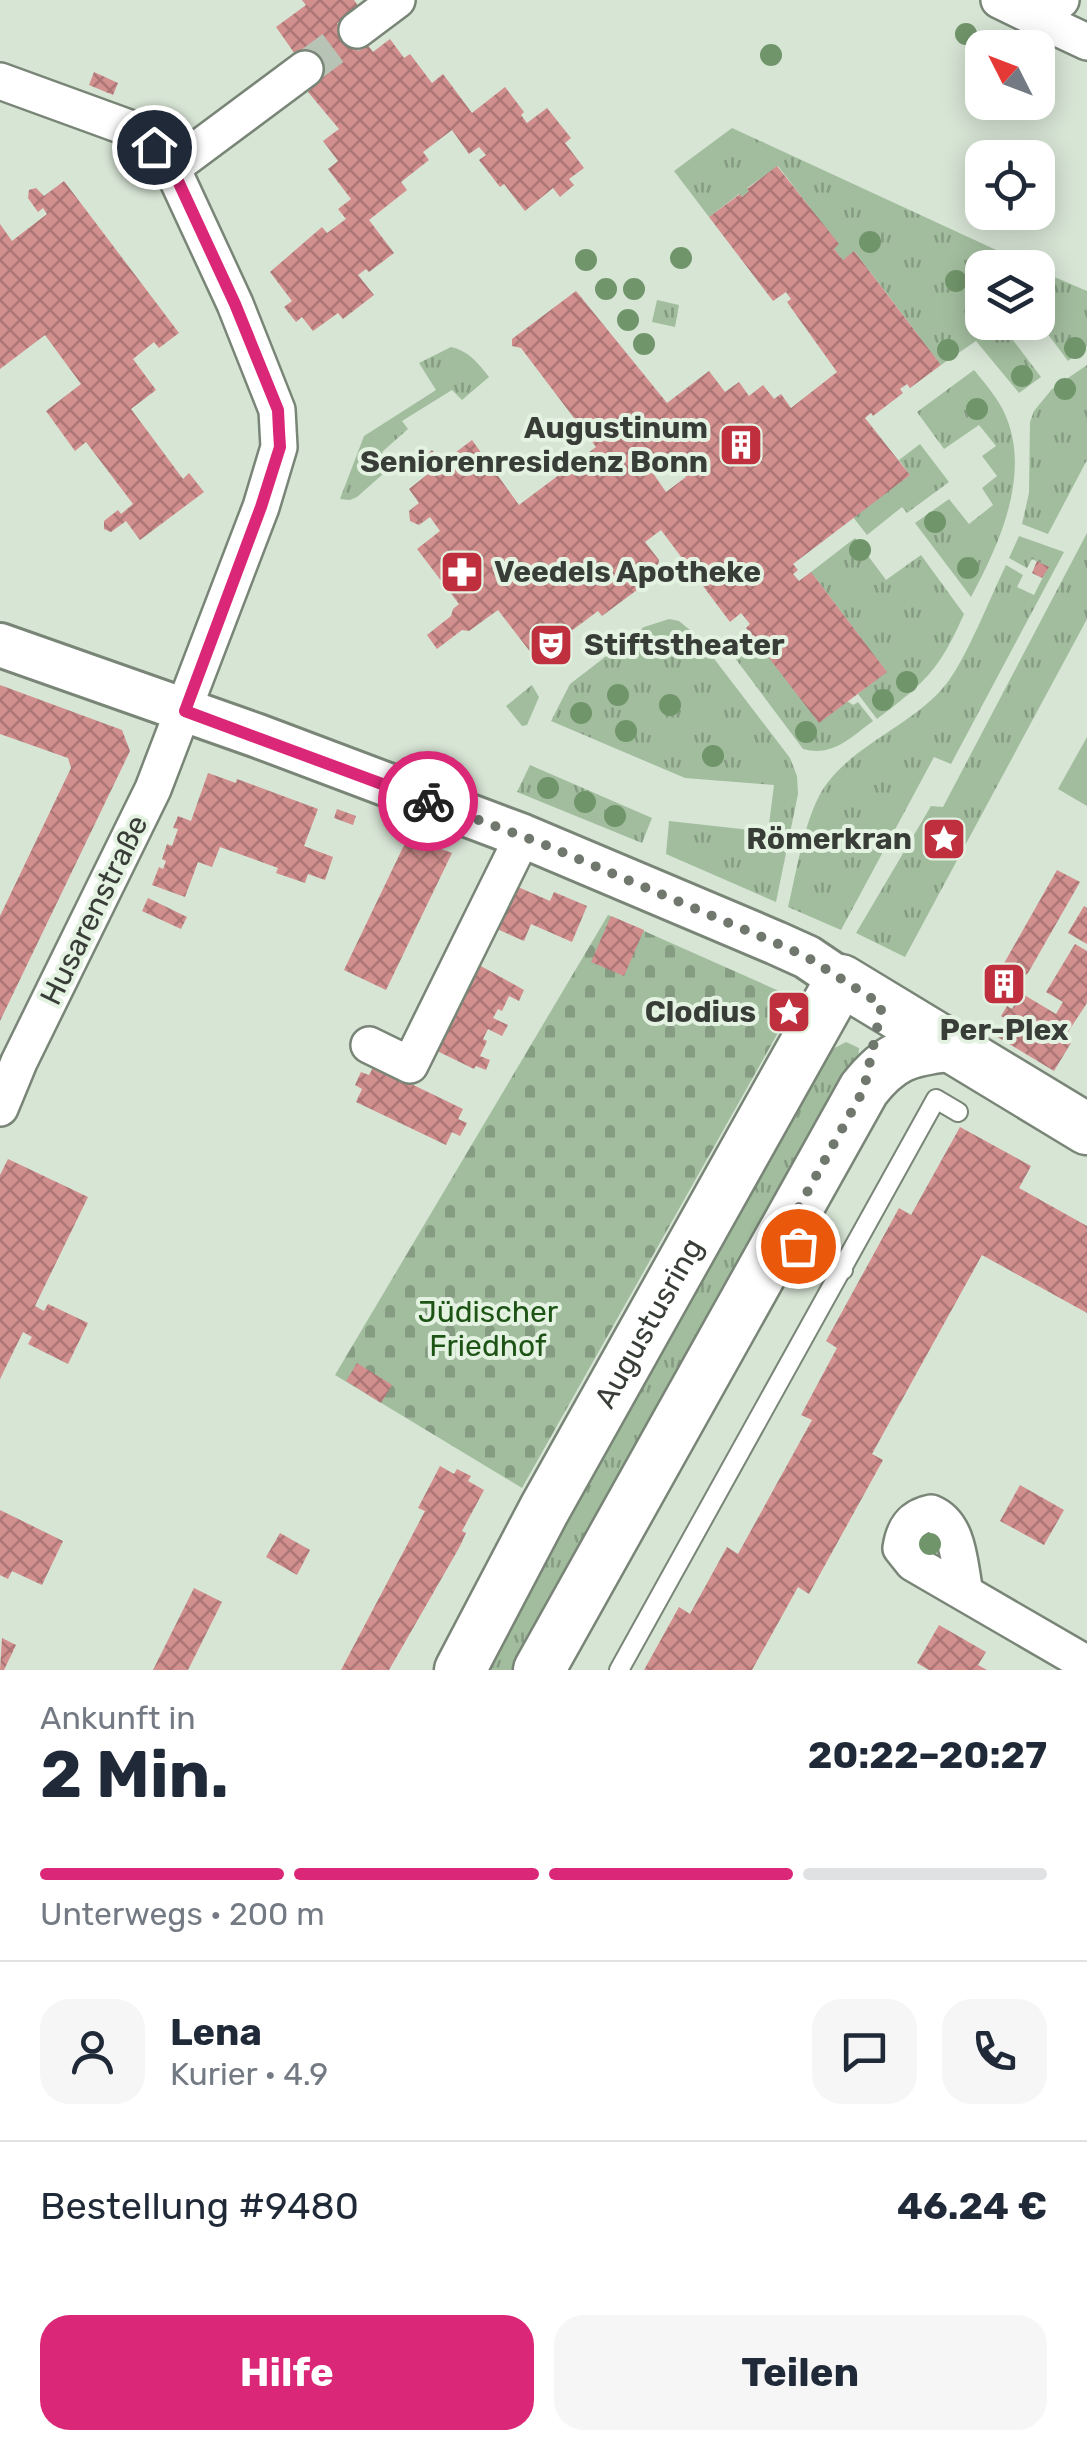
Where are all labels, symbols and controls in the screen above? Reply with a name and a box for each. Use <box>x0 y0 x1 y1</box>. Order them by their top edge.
north arrow <box>965 30 1055 120</box>
map controls <box>965 30 1055 340</box>
pin <box>112 105 197 190</box>
icon: home <box>127 120 182 175</box>
button: locate <box>965 140 1055 230</box>
button: layers <box>965 250 1055 340</box>
place label: Augustinum Seniorenresidenz Bonn <box>360 410 708 480</box>
building icon: Augustinum Seniorenresidenz Bonn <box>718 422 764 468</box>
pharmacy icon: Veedels Apotheke <box>439 549 485 595</box>
place label: Veedels Apotheke <box>494 554 761 590</box>
theatre icon: Stiftstheater <box>528 622 574 668</box>
place label: Stiftstheater <box>584 627 785 663</box>
courier <box>378 751 478 851</box>
icon: bike <box>401 774 456 829</box>
street label: Husarenstraße <box>33 809 155 1011</box>
place icon: Römerkran <box>921 816 967 862</box>
place label: Römerkran <box>746 821 912 857</box>
building icon: Per-Plex <box>981 961 1027 1007</box>
place icon: Clodius <box>766 989 812 1035</box>
place label: Clodius <box>645 994 756 1030</box>
place label: Per-Plex <box>940 1012 1069 1048</box>
pin <box>756 1204 841 1289</box>
icon: bag <box>771 1219 826 1274</box>
street label: Augustusring <box>587 1232 711 1414</box>
park label: Jüdischer Friedhof <box>418 1294 559 1364</box>
text: Ankunft in <box>40 1699 196 1737</box>
text: 20:22–20:27 <box>808 1732 1047 1778</box>
text: 2 Min. <box>40 1736 229 1813</box>
text: Unterwegs · 200 m <box>40 1895 325 1933</box>
button: person <box>40 1999 145 2104</box>
button: chat <box>812 1999 917 2104</box>
button: phone <box>942 1999 1047 2104</box>
text: Lena <box>170 2009 262 2055</box>
text: Kurier · 4.9 <box>170 2055 328 2093</box>
text: Bestellung #9480 <box>40 2183 359 2229</box>
text: 46.24 € <box>897 2183 1047 2229</box>
button: Hilfe <box>40 2315 534 2430</box>
button: Teilen <box>554 2315 1047 2430</box>

